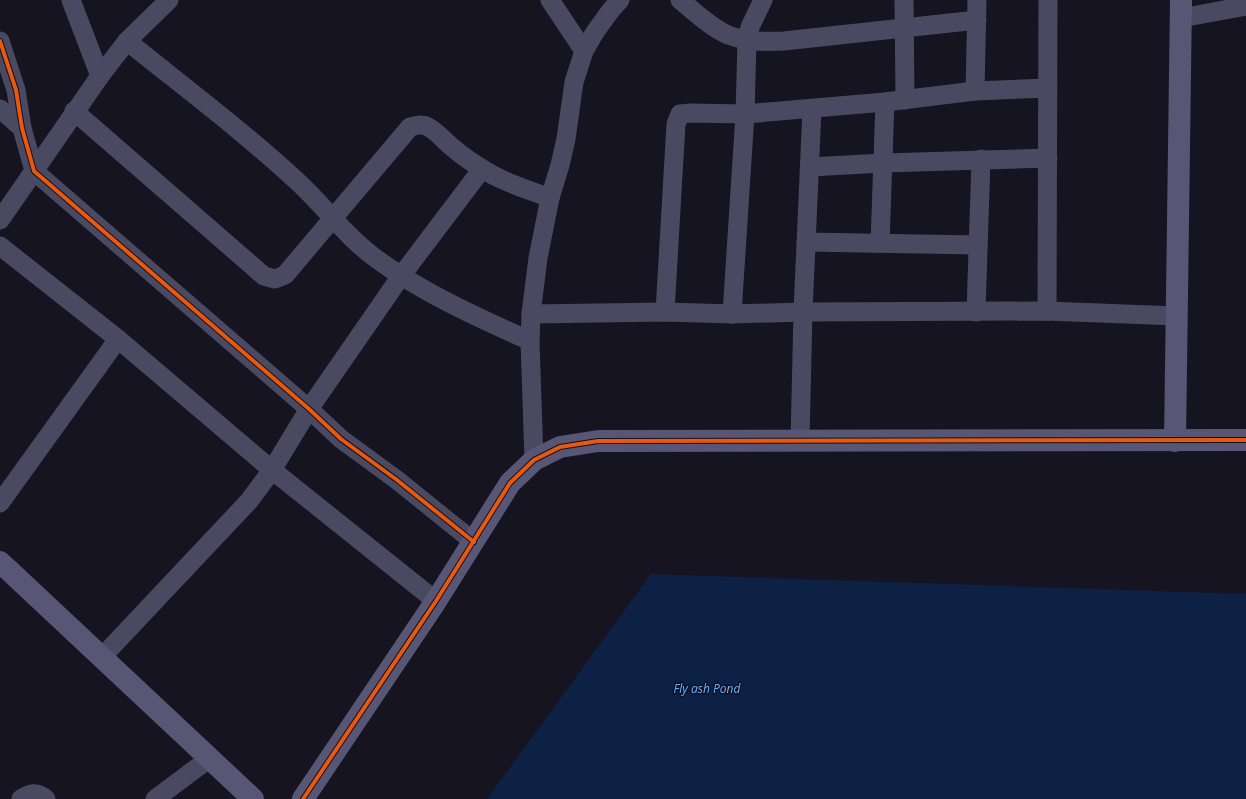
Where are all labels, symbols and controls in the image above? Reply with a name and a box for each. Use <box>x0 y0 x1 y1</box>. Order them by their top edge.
water label: Fly ash Pond <box>674 680 741 697</box>

